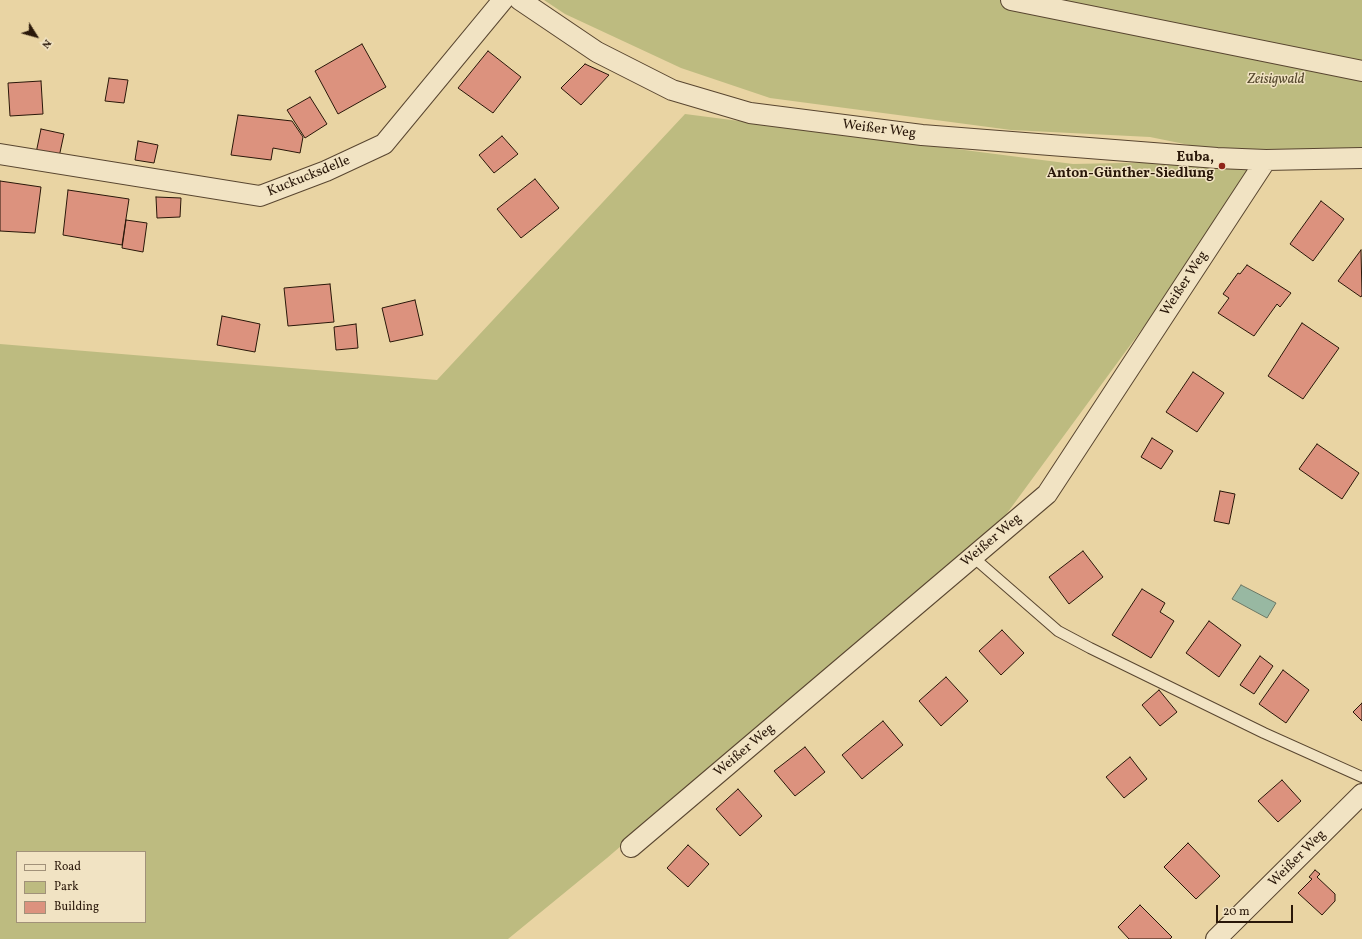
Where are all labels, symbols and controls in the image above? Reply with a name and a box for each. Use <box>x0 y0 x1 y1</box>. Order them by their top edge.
north arrow <box>16 16 56 56</box>
text: N <box>38 36 54 51</box>
park label: Zeisigwald <box>1247 72 1305 88</box>
street label: Weißer Weg <box>841 117 917 143</box>
place label: Euba, Anton-Günther-Siedlung <box>1047 150 1214 182</box>
street label: Kuckucksdelle <box>265 153 353 201</box>
marker: Euba, Anton-Günther-Siedlung <box>1217 161 1227 171</box>
street label: Weißer Weg <box>1158 248 1212 320</box>
street label: Weißer Weg <box>958 511 1026 571</box>
street label: Weißer Weg <box>711 721 779 781</box>
street label: Weißer Weg <box>1266 827 1330 891</box>
legend <box>16 851 146 923</box>
text: Road <box>54 859 81 875</box>
text: Park <box>54 879 79 895</box>
scale bar <box>1218 897 1295 923</box>
text: Building <box>54 899 99 915</box>
text: 20 m <box>1223 904 1250 920</box>

